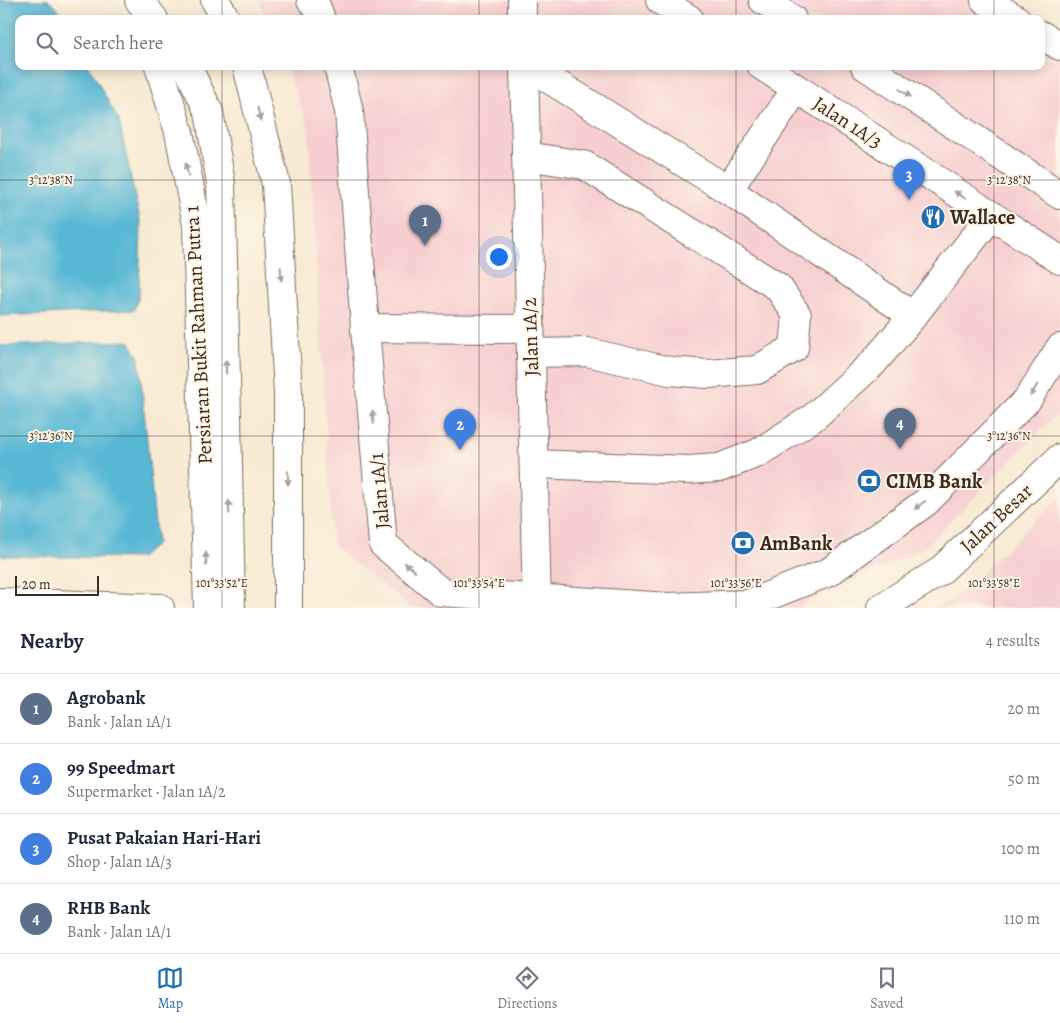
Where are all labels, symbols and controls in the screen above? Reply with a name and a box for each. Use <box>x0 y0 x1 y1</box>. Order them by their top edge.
search box <box>15 15 1045 70</box>
icon: search <box>33 29 61 57</box>
text: Search here <box>73 30 163 56</box>
one-way arrow <box>899 88 912 98</box>
street label: Jalan 1A/3 <box>808 90 888 155</box>
one-way arrow <box>255 106 263 121</box>
pin: 3 <box>893 159 925 200</box>
one-way arrow <box>182 162 190 178</box>
text: 3°12'38"N <box>29 172 73 188</box>
text: 3°12'38"N <box>987 172 1031 188</box>
one-way arrow <box>954 191 967 200</box>
restaurant icon: Wallace <box>920 204 946 230</box>
place label: Wallace <box>949 204 1015 231</box>
street label: Persiaran Bukit Rahman Putra 1 <box>178 205 219 465</box>
pin: 1 <box>409 205 441 246</box>
your location <box>486 244 512 270</box>
one-way arrow <box>278 266 286 282</box>
street label: Jalan 1A/2 <box>516 297 545 377</box>
one-way arrow <box>222 359 230 375</box>
one-way arrow <box>1030 383 1039 396</box>
pin: 4 <box>884 408 916 449</box>
one-way arrow <box>368 409 376 425</box>
pin: 2 <box>444 409 476 450</box>
text: 3°12'36"N <box>29 428 73 444</box>
text: 3°12'36"N <box>987 428 1031 444</box>
street label: Jalan 1A/1 <box>363 452 396 530</box>
bank icon: CIMB Bank <box>856 468 882 494</box>
place label: CIMB Bank <box>886 468 983 495</box>
one-way arrow <box>284 470 292 486</box>
street label: Jalan Besar <box>954 478 1039 559</box>
one-way arrow <box>225 499 233 515</box>
one-way arrow <box>913 500 927 510</box>
bank icon: AmBank <box>730 530 756 556</box>
place label: AmBank <box>759 530 833 557</box>
one-way arrow <box>202 551 210 567</box>
one-way arrow <box>404 561 417 572</box>
scale bar <box>15 573 99 596</box>
text: 20 m <box>22 575 51 594</box>
text: 101°33'52"E <box>196 575 248 591</box>
text: 101°33'54"E <box>453 575 505 591</box>
text: 101°33'56"E <box>710 575 762 591</box>
text: 101°33'58"E <box>968 575 1020 591</box>
text: Nearby <box>20 627 83 655</box>
text: 4 results <box>986 630 1040 652</box>
text: Agrobank <box>67 685 145 711</box>
text: 1 <box>33 698 39 720</box>
text: 20 m <box>1007 698 1040 720</box>
text: Bank · Jalan 1A/1 <box>67 711 171 733</box>
text: 99 Speedmart <box>67 755 175 781</box>
text: 2 <box>32 768 40 790</box>
text: 50 m <box>1008 768 1040 790</box>
text: Supermarket · Jalan 1A/2 <box>67 781 226 803</box>
text: Pusat Pakaian Hari-Hari <box>67 825 261 851</box>
text: 3 <box>33 838 39 860</box>
text: 100 m <box>1001 838 1040 860</box>
text: Shop · Jalan 1A/3 <box>67 851 172 873</box>
text: RHB Bank <box>67 895 150 921</box>
text: 4 <box>32 908 40 930</box>
text: 110 m <box>1004 908 1040 930</box>
text: Bank · Jalan 1A/1 <box>67 921 171 943</box>
tab: Map <box>156 964 184 1013</box>
tab: Directions <box>497 964 557 1013</box>
tab: Saved <box>870 964 904 1013</box>

